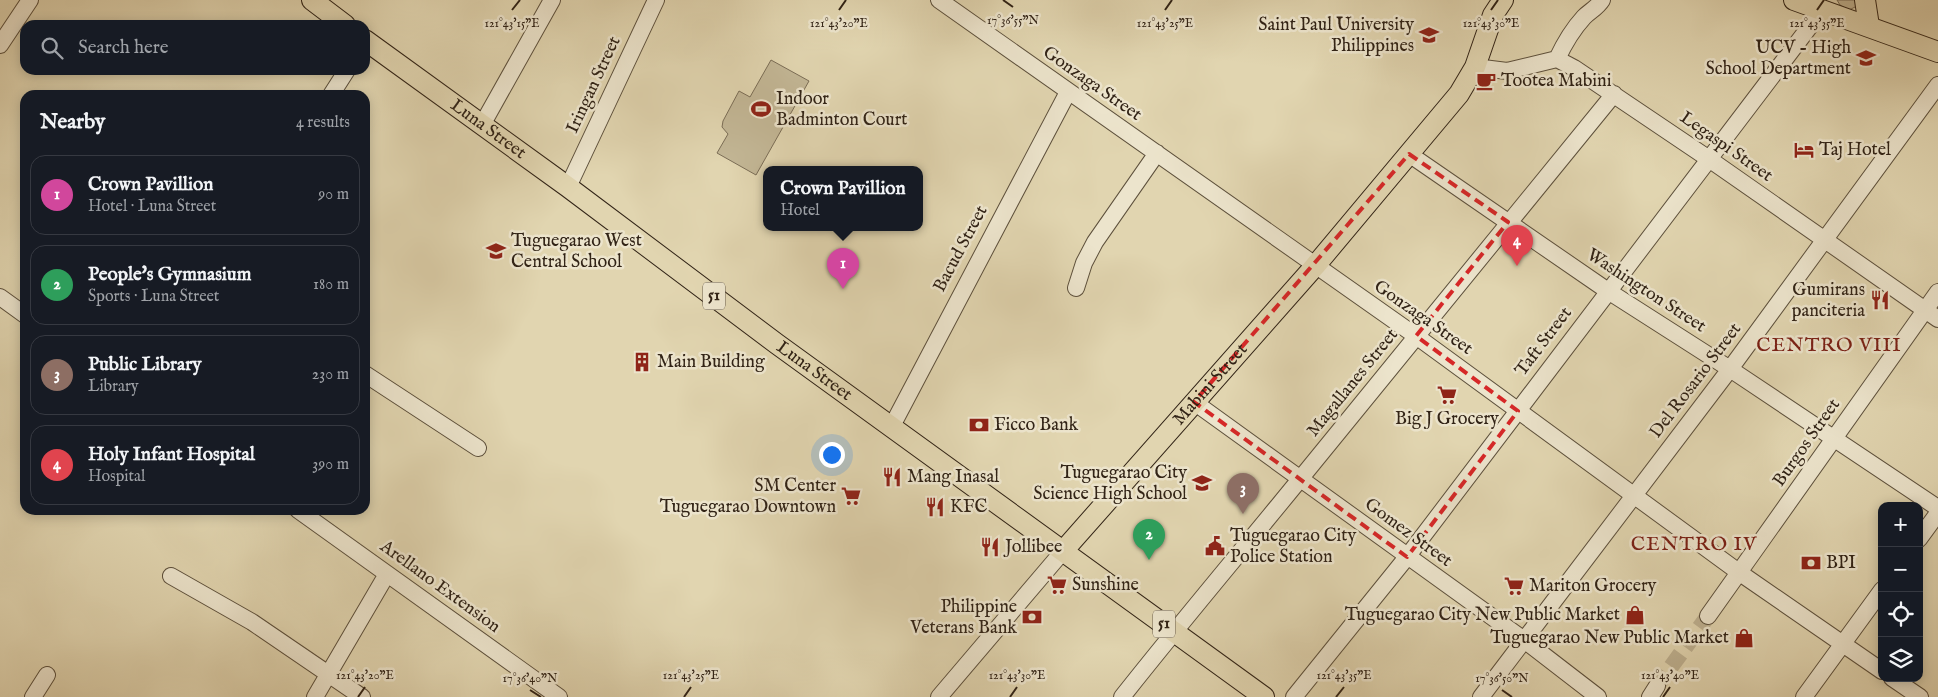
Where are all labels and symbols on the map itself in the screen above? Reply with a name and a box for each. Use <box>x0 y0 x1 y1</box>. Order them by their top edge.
text: 17°36'55"N <box>987 13 1040 28</box>
place label: Saint Paul University Philippines <box>1258 14 1414 58</box>
text: 121°43'15"E <box>484 16 540 31</box>
text: 121°43'20"E <box>810 16 868 31</box>
text: 121°43'25"E <box>1137 16 1193 31</box>
text: 121°43'30"E <box>1463 16 1519 31</box>
text: 121°43'35"E <box>1789 16 1845 31</box>
school or university icon: Saint Paul University Philippines <box>1418 24 1440 46</box>
street label: Iringan Street <box>561 33 627 137</box>
place label: UCV - High School Department <box>1705 37 1851 81</box>
street label: Gonzaga Street <box>1038 41 1146 127</box>
school or university icon: UCV - High School Department <box>1855 47 1877 69</box>
cafe icon: Tootea Mabini <box>1475 70 1497 92</box>
place label: Tootea Mabini <box>1501 70 1612 93</box>
place label: Indoor Badminton Court <box>776 88 907 132</box>
street label: Luna Street <box>446 94 531 164</box>
sports icon: Indoor Badminton Court <box>750 98 772 120</box>
street label: Legaspi Street <box>1675 107 1777 187</box>
hotel icon: Taj Hotel <box>1793 139 1815 161</box>
place label: Taj Hotel <box>1819 139 1891 162</box>
street label: Bacud Street <box>929 202 993 296</box>
pin: 4 <box>1501 225 1533 266</box>
place label: Tuguegarao West Central School <box>511 230 642 274</box>
school or university icon: Tuguegarao West Central School <box>485 240 507 262</box>
street label: Washington Street <box>1582 244 1710 338</box>
pin: 1 <box>827 248 859 289</box>
street label: Gonzaga Street <box>1369 275 1477 361</box>
place label: Gumirans panciteria <box>1792 279 1865 323</box>
road number: 51 <box>703 282 725 310</box>
restaurant icon: Gumirans panciteria <box>1869 289 1891 311</box>
street label: Taft Street <box>1510 303 1578 381</box>
street label: Del Rosario Street <box>1645 319 1747 443</box>
street label: Magallanes Street <box>1302 324 1404 442</box>
district label: CENTRO VIII <box>1756 333 1902 358</box>
street label: Luna Street <box>772 336 857 406</box>
street label: Mabini Street <box>1168 338 1253 430</box>
building icon: Main Building <box>631 351 653 373</box>
place label: Main Building <box>657 351 765 374</box>
supermarket icon: Big J Grocery <box>1436 384 1458 406</box>
street label: Burgos Street <box>1768 395 1846 491</box>
place label: Big J Grocery <box>1395 408 1499 431</box>
bank icon: Ficco Bank <box>968 414 990 436</box>
place label: Ficco Bank <box>994 414 1079 437</box>
your location <box>819 442 845 468</box>
place label: Tuguegarao City Science High School <box>1033 462 1187 506</box>
restaurant icon: Mang Inasal <box>881 466 903 488</box>
place label: Mang Inasal <box>907 466 999 489</box>
school or university icon: Tuguegarao City Science High School <box>1191 472 1213 494</box>
pin: 3 <box>1227 473 1259 514</box>
place label: SM Center Tuguegarao Downtown <box>660 475 836 519</box>
supermarket icon: SM Center Tuguegarao Downtown <box>840 485 862 507</box>
street label: Gomez Street <box>1360 493 1456 573</box>
restaurant icon: KFC <box>924 496 946 518</box>
place label: KFC <box>950 496 987 519</box>
pin: 2 <box>1133 519 1165 560</box>
place label: Tuguegarao City Police Station <box>1230 525 1357 569</box>
district label: CENTRO IV <box>1631 532 1757 557</box>
street label: Arellano Extension <box>374 535 505 639</box>
public building icon: Tuguegarao City Police Station <box>1204 535 1226 557</box>
restaurant icon: Jollibee <box>979 536 1001 558</box>
place label: Jollibee <box>1003 536 1062 559</box>
bank icon: BPI <box>1800 552 1822 574</box>
place label: BPI <box>1826 552 1856 575</box>
supermarket icon: Sunshine <box>1046 574 1068 596</box>
place label: Sunshine <box>1072 574 1139 597</box>
supermarket icon: Mariton Grocery <box>1503 575 1525 597</box>
place label: Mariton Grocery <box>1529 575 1657 598</box>
place label: Philippine Veterans Bank <box>909 596 1017 640</box>
place label: Tuguegarao City New Public Market <box>1345 604 1620 627</box>
shop icon: Tuguegarao City New Public Market <box>1624 604 1646 626</box>
bank icon: Philippine Veterans Bank <box>1021 606 1043 628</box>
road number: 51 <box>1153 610 1175 638</box>
place label: Tuguegarao New Public Market <box>1490 627 1729 650</box>
shop icon: Tuguegarao New Public Market <box>1733 627 1755 649</box>
text: 121°43'20"E <box>336 668 394 683</box>
text: 121°43'25"E <box>663 668 719 683</box>
text: 121°43'30"E <box>989 668 1045 683</box>
text: 121°43'35"E <box>1316 668 1372 683</box>
text: 121°43'40"E <box>1641 668 1699 683</box>
text: 17°36'40"N <box>503 671 558 686</box>
text: 17°36'50"N <box>1475 671 1529 686</box>

